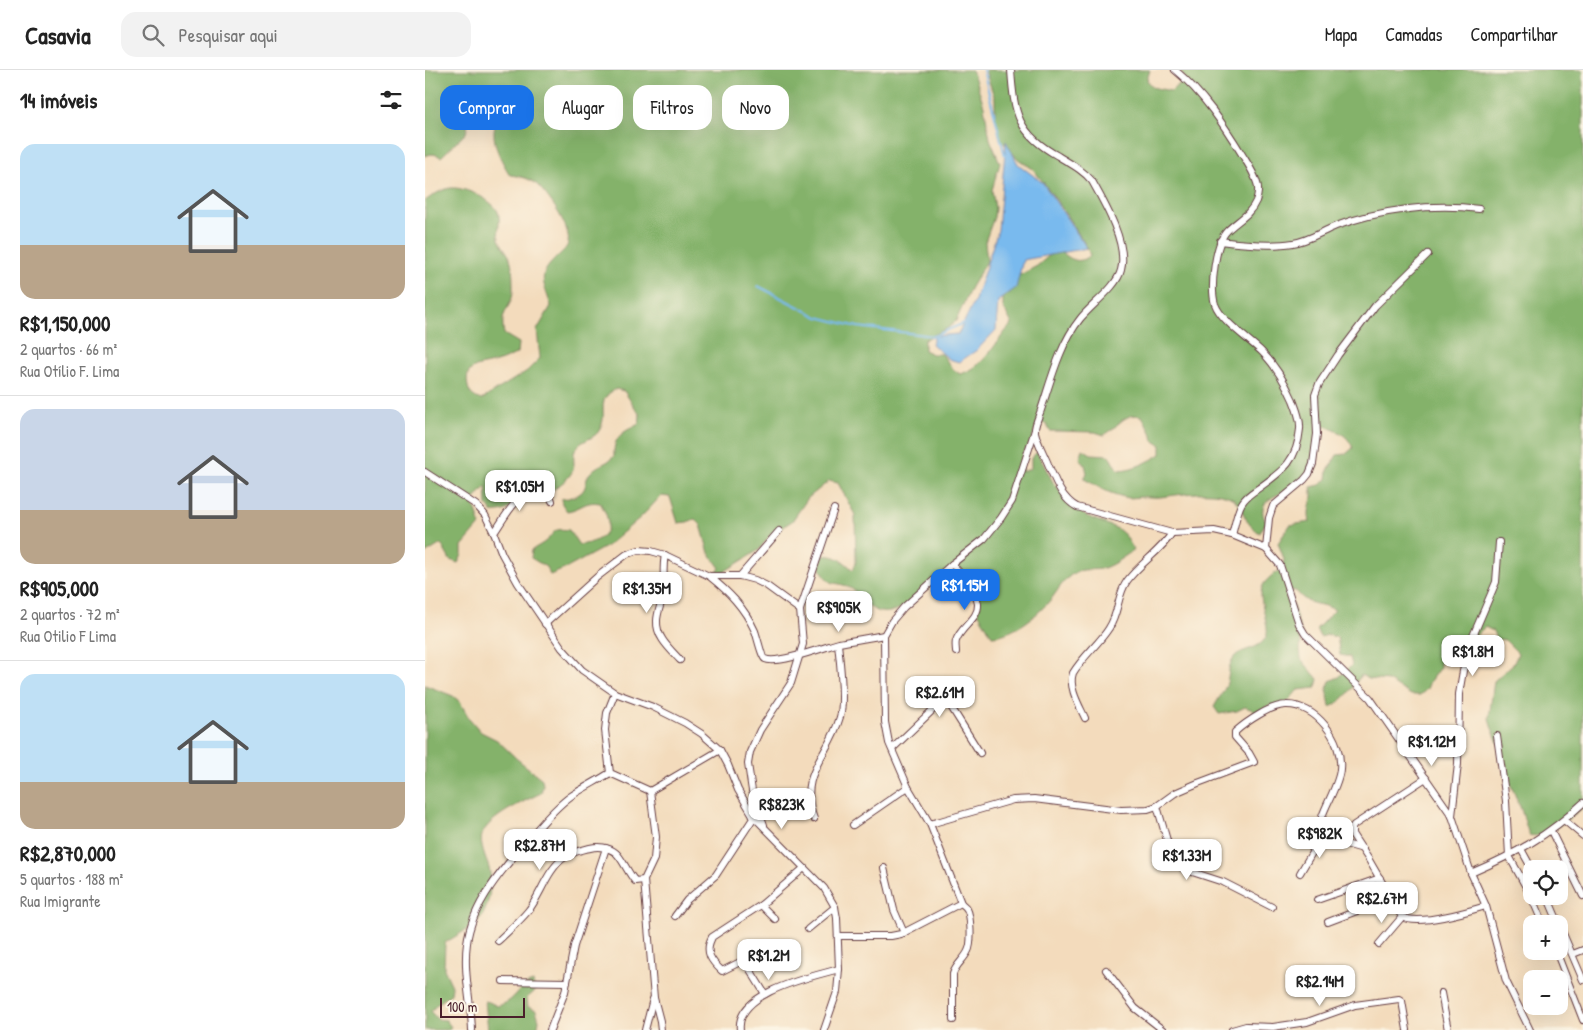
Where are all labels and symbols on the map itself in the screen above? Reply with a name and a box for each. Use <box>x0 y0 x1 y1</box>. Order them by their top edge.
pin: R$1.05M <box>474 470 566 512</box>
pin: R$1.15M <box>919 568 1011 611</box>
pin: R$1.35M <box>601 572 693 614</box>
pin: R$905K <box>798 590 880 633</box>
pin: R$1.8M <box>1432 634 1514 677</box>
pin: R$2.61M <box>894 676 986 718</box>
pin: R$1.12M <box>1386 724 1478 767</box>
pin: R$823K <box>741 788 823 830</box>
pin: R$982K <box>1279 816 1361 859</box>
pin: R$2.87M <box>494 828 586 871</box>
pin: R$1.33M <box>1141 838 1233 881</box>
pin: R$2.67M <box>1336 882 1428 924</box>
pin: R$1.2M <box>728 938 810 981</box>
pin: R$2.14M <box>1274 964 1366 1007</box>
scale bar <box>440 995 525 1018</box>

